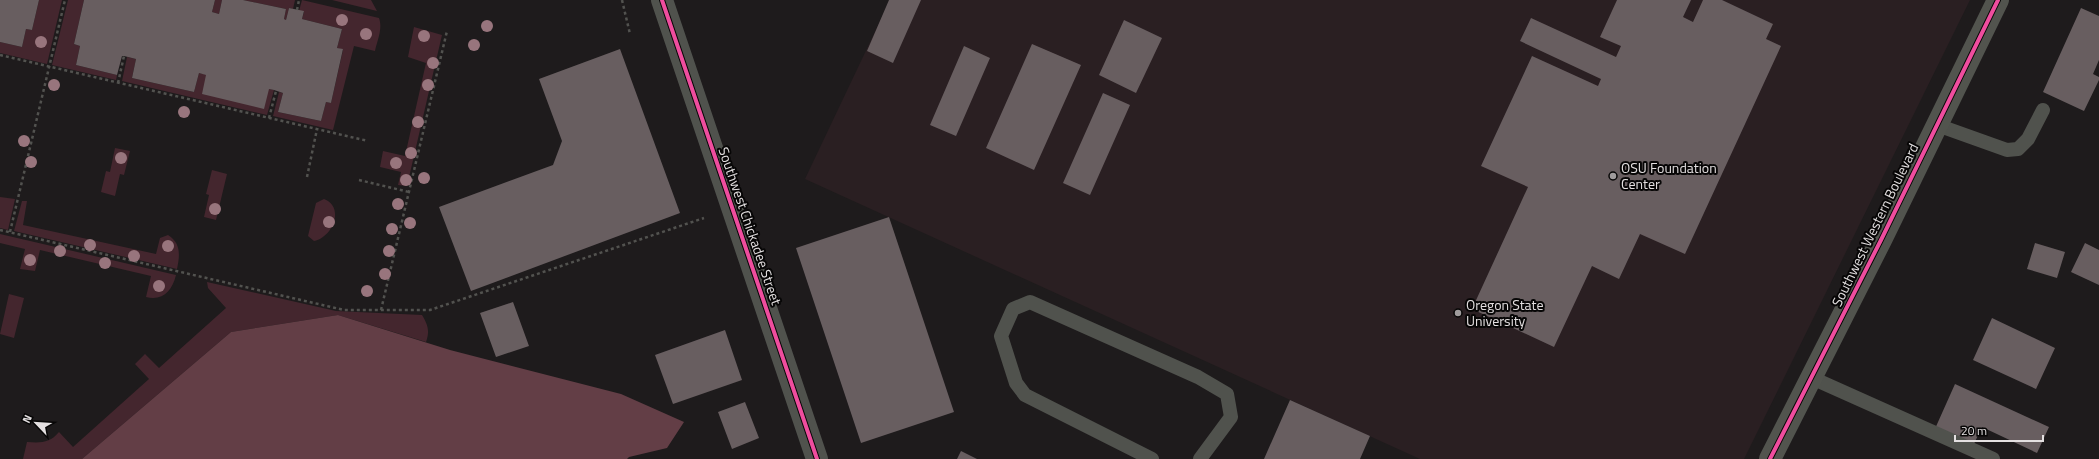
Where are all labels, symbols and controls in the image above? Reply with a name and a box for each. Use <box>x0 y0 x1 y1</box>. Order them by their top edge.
street label: Southwest Western Boulevard <box>1826 140 1923 310</box>
street label: Southwest Chickadee Street <box>714 144 787 308</box>
place label: OSU Foundation Center <box>1621 157 1717 194</box>
marker: OSU Foundation Center <box>1608 171 1618 181</box>
place label: Oregon State University <box>1466 294 1544 331</box>
marker: Oregon State University <box>1453 308 1463 318</box>
north arrow <box>16 403 56 443</box>
text: N <box>18 412 36 426</box>
scale bar <box>1955 417 2043 443</box>
text: 20 m <box>1961 421 1987 440</box>

